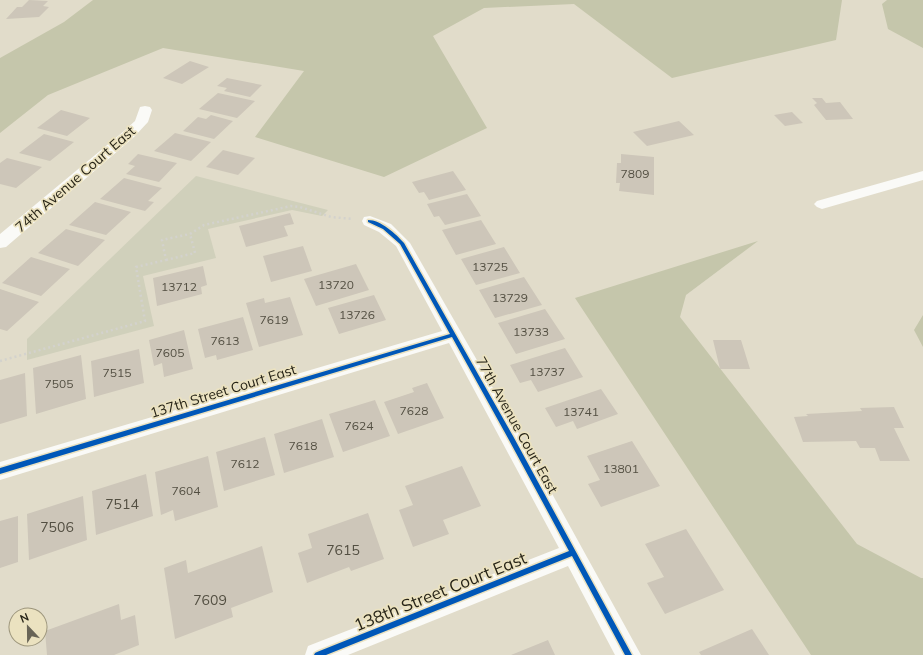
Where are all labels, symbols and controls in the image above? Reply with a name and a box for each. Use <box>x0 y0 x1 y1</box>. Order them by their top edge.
street label: 74th Avenue Court East <box>11 122 139 236</box>
house number: 7809 <box>621 166 649 181</box>
house number: 13725 <box>472 259 508 274</box>
house number: 13720 <box>318 277 354 292</box>
house number: 13712 <box>161 279 197 294</box>
house number: 13729 <box>492 290 528 305</box>
house number: 13726 <box>339 307 375 322</box>
house number: 7619 <box>260 312 288 327</box>
house number: 13733 <box>513 324 549 339</box>
house number: 7613 <box>211 333 239 348</box>
house number: 7605 <box>156 345 184 360</box>
street label: 77th Avenue Court East <box>472 354 562 497</box>
street label: 137th Street Court East <box>148 360 298 422</box>
house number: 13737 <box>529 364 565 379</box>
house number: 7515 <box>103 365 131 380</box>
house number: 7505 <box>45 376 73 391</box>
house number: 7628 <box>400 403 428 418</box>
house number: 13741 <box>563 404 599 419</box>
house number: 7624 <box>345 418 373 433</box>
house number: 7618 <box>289 438 317 453</box>
house number: 7612 <box>231 456 259 471</box>
house number: 13801 <box>603 461 639 476</box>
house number: 7604 <box>172 483 200 498</box>
house number: 7514 <box>105 495 139 513</box>
house number: 7506 <box>40 518 74 536</box>
house number: 7615 <box>326 541 360 559</box>
street label: 138th Street Court East <box>351 547 529 635</box>
house number: 7609 <box>193 591 227 609</box>
north arrow <box>8 607 48 647</box>
text: N <box>18 610 31 626</box>

